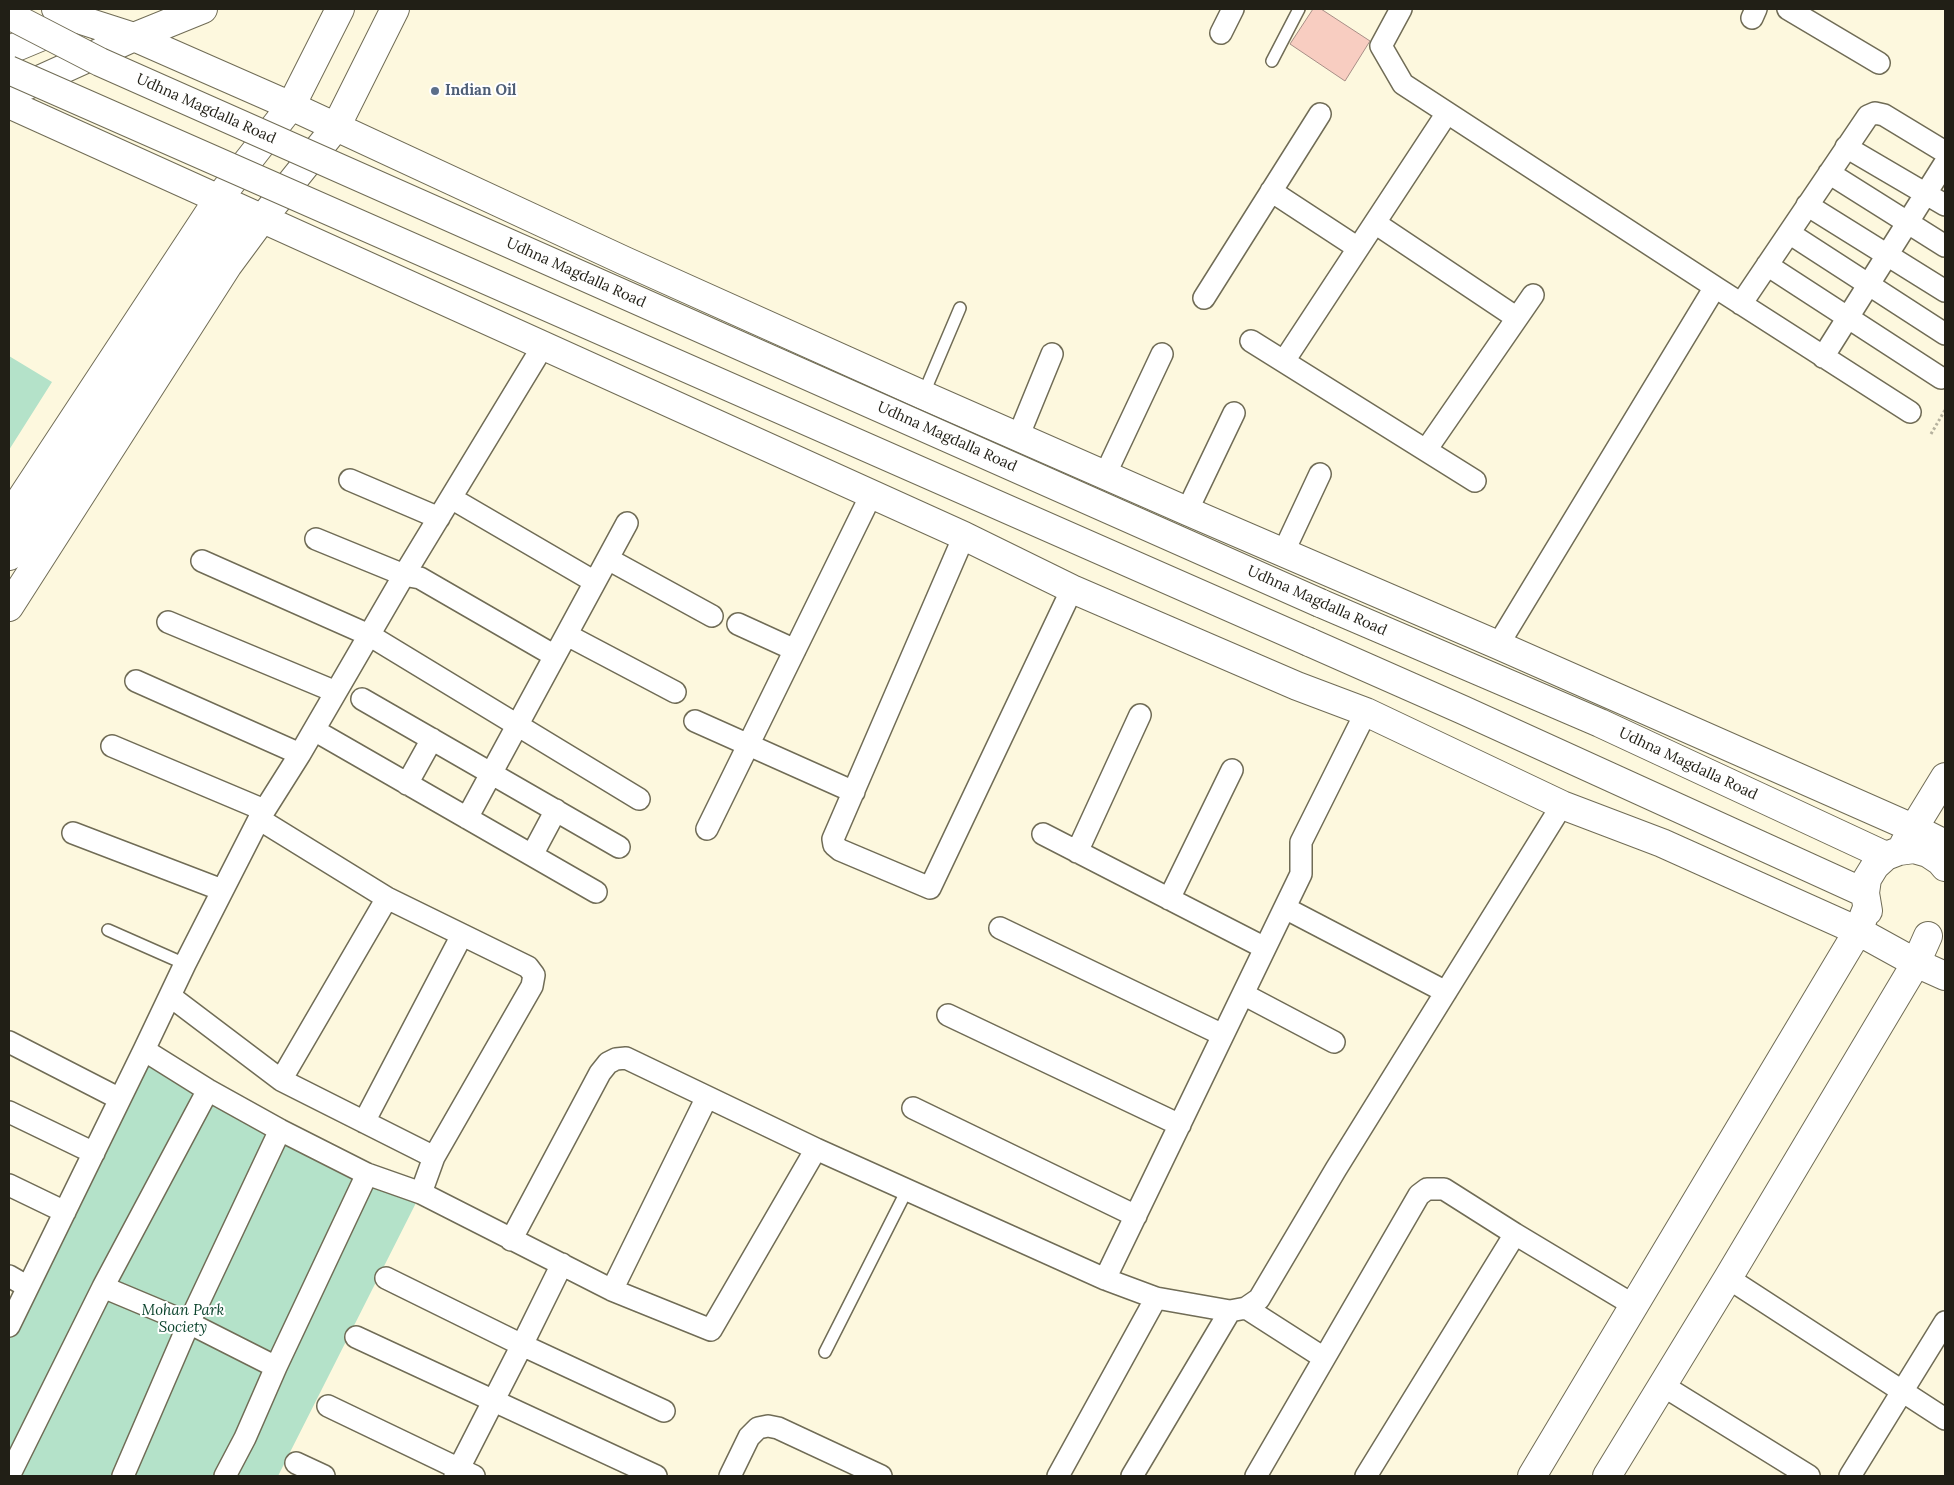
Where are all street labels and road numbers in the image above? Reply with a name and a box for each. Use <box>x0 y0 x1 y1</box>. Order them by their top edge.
street label: Udhna Magdalla Road <box>133 70 279 148</box>
street label: Udhna Magdalla Road <box>503 234 649 312</box>
street label: Udhna Magdalla Road <box>874 398 1020 476</box>
street label: Udhna Magdalla Road <box>1244 562 1390 640</box>
street label: Udhna Magdalla Road <box>1616 724 1760 804</box>

